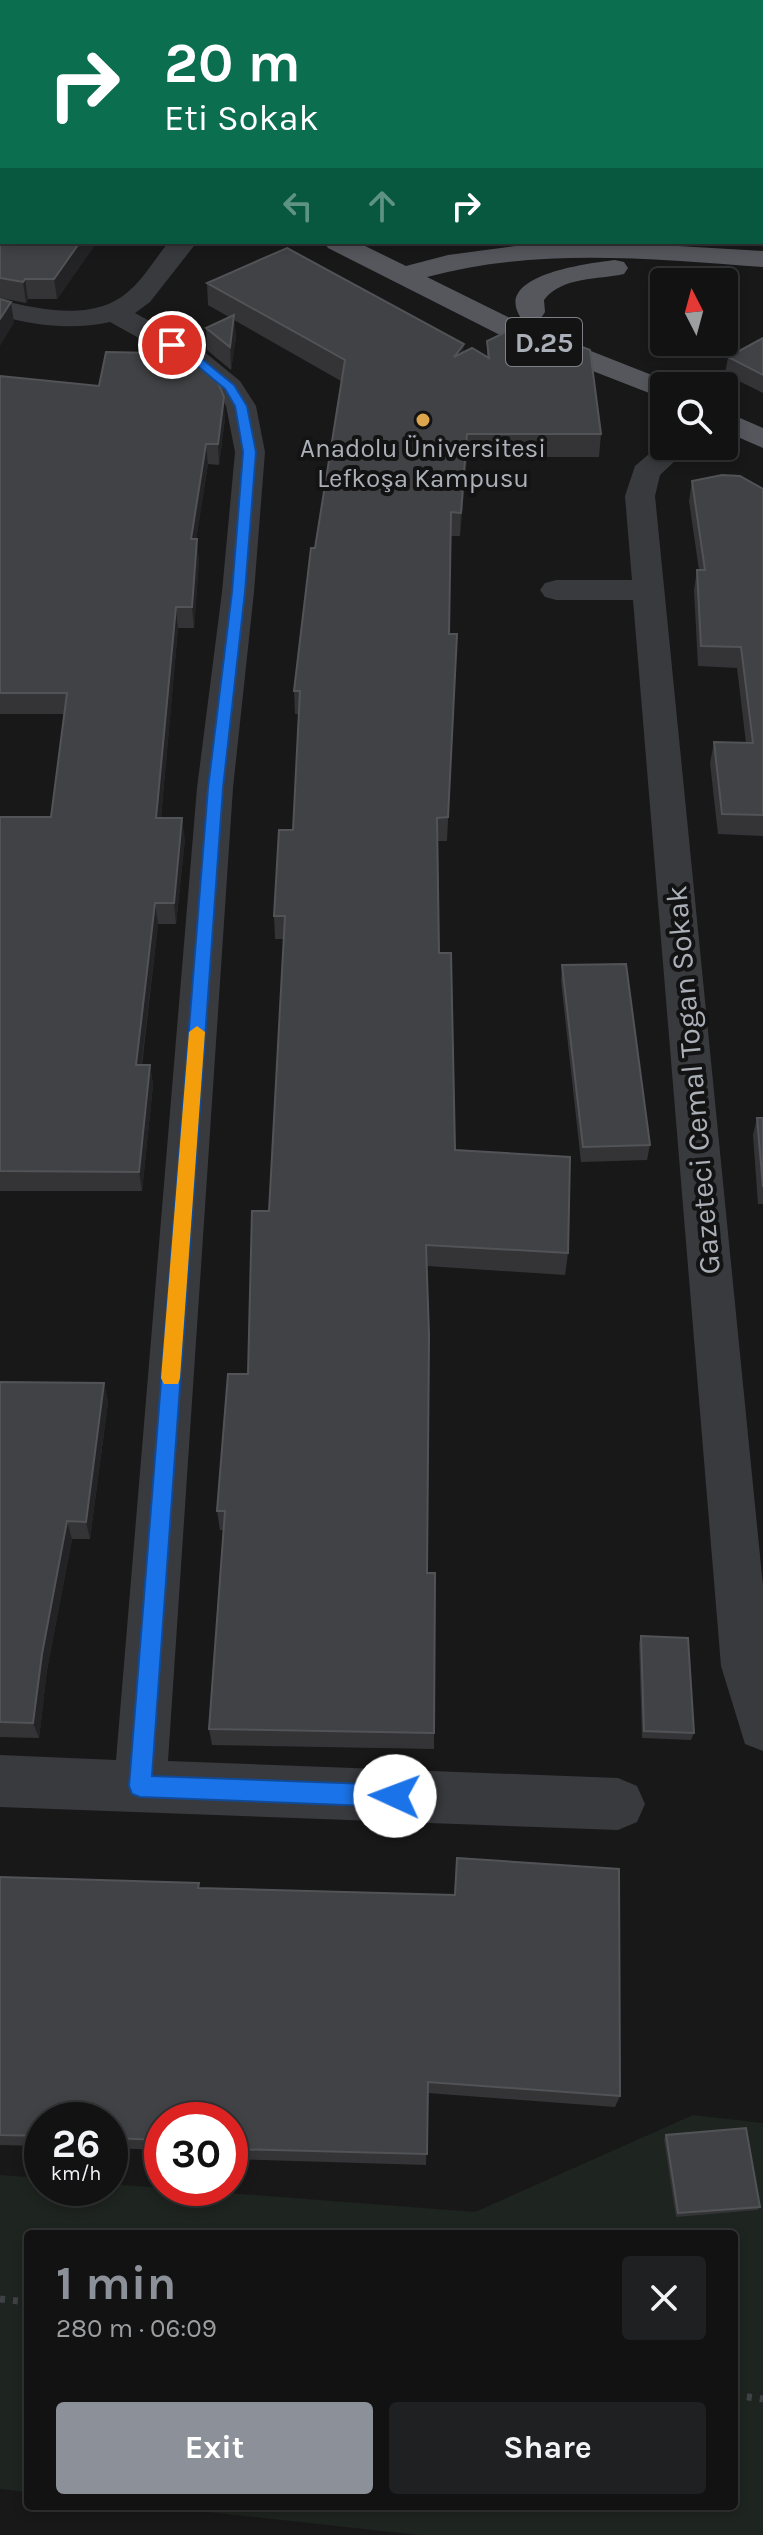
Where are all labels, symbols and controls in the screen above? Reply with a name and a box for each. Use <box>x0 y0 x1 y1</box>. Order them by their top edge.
text: 20 m <box>164 30 301 95</box>
icon: right <box>32 32 136 136</box>
text: Eti Sokak <box>164 97 319 139</box>
icon: left <box>276 184 320 228</box>
icon: ahead <box>360 184 404 228</box>
icon: right <box>444 184 488 228</box>
north arrow <box>650 268 738 356</box>
map controls <box>650 268 738 460</box>
pin <box>138 311 206 379</box>
road number: D.25 <box>506 318 582 366</box>
icon: arrive <box>150 323 194 367</box>
button: search <box>650 372 738 460</box>
marker: Anadolu Üniversitesi Lefkoşa Kampusu <box>414 411 432 429</box>
place label: Anadolu Üniversitesi Lefkoşa Kampusu <box>300 433 546 494</box>
street label: Gazeteci Cemal Togan Sokak <box>658 884 728 1276</box>
position arrow <box>353 1754 437 1838</box>
speed limit sign: 30 <box>144 2102 248 2206</box>
text: 26 <box>52 2120 100 2167</box>
text: km/h <box>51 2162 101 2185</box>
text: 1 min <box>56 2255 176 2311</box>
button: close <box>622 2256 706 2340</box>
text: 280 m · 06:09 <box>56 2313 217 2344</box>
button: Exit <box>56 2402 373 2494</box>
button: Share <box>389 2402 706 2494</box>

